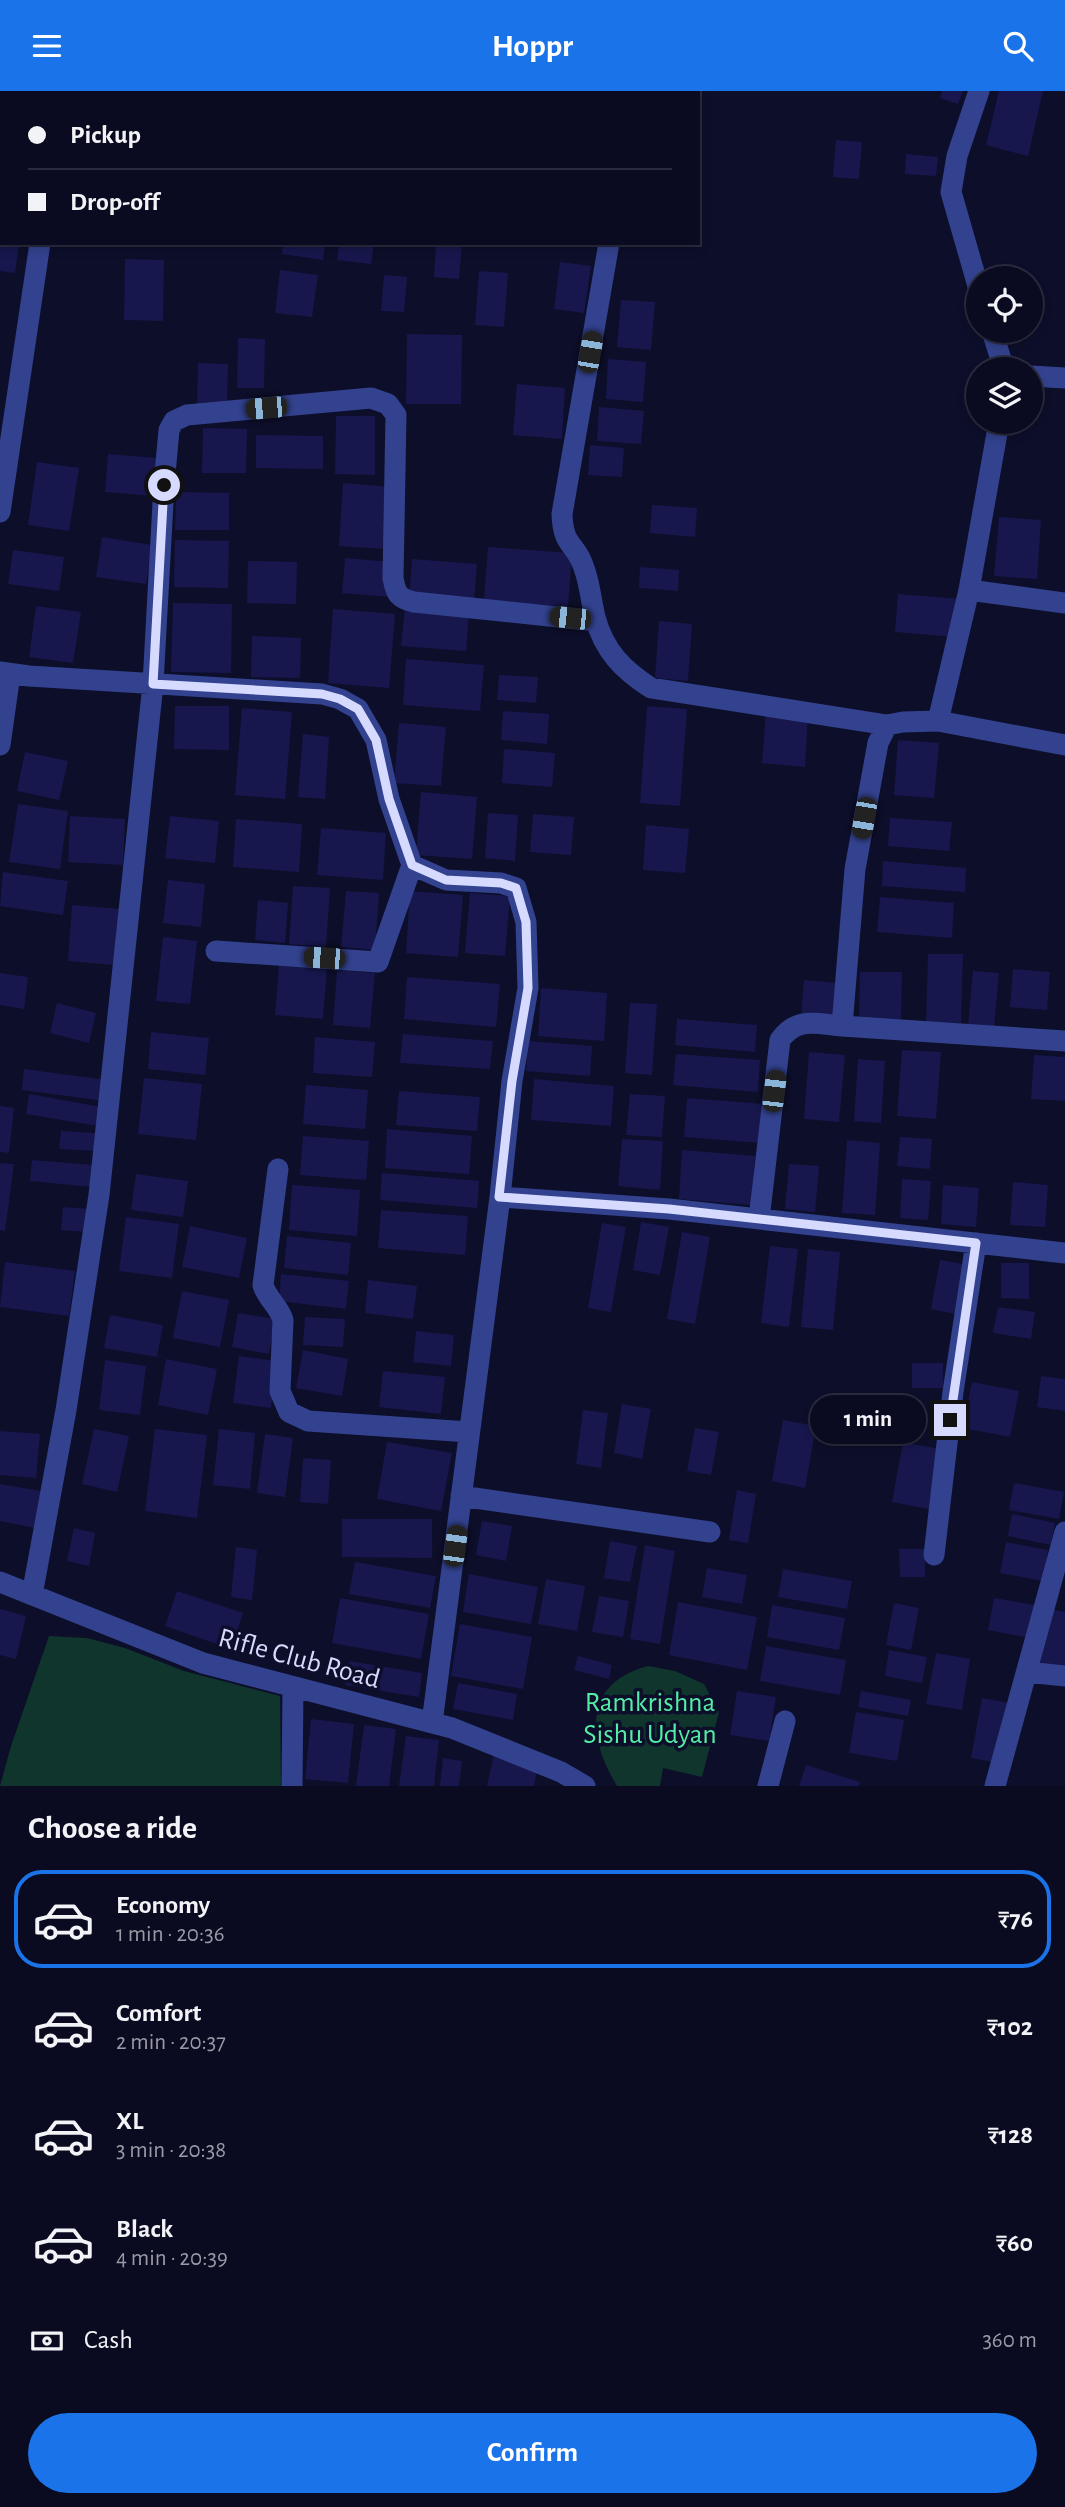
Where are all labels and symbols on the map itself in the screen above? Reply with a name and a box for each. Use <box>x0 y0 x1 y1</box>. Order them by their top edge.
car <box>577 329 604 375</box>
car <box>245 396 288 420</box>
route start <box>148 469 180 501</box>
car <box>549 605 592 631</box>
car <box>851 795 878 841</box>
car <box>303 946 346 970</box>
car <box>762 1069 787 1113</box>
callout: 1 min <box>810 1395 926 1445</box>
route end <box>934 1404 966 1436</box>
car <box>442 1524 469 1568</box>
street label: Rifle Club Road <box>215 1624 383 1694</box>
park label: Ramkrishna Sishu Udyan <box>583 1689 717 1749</box>

